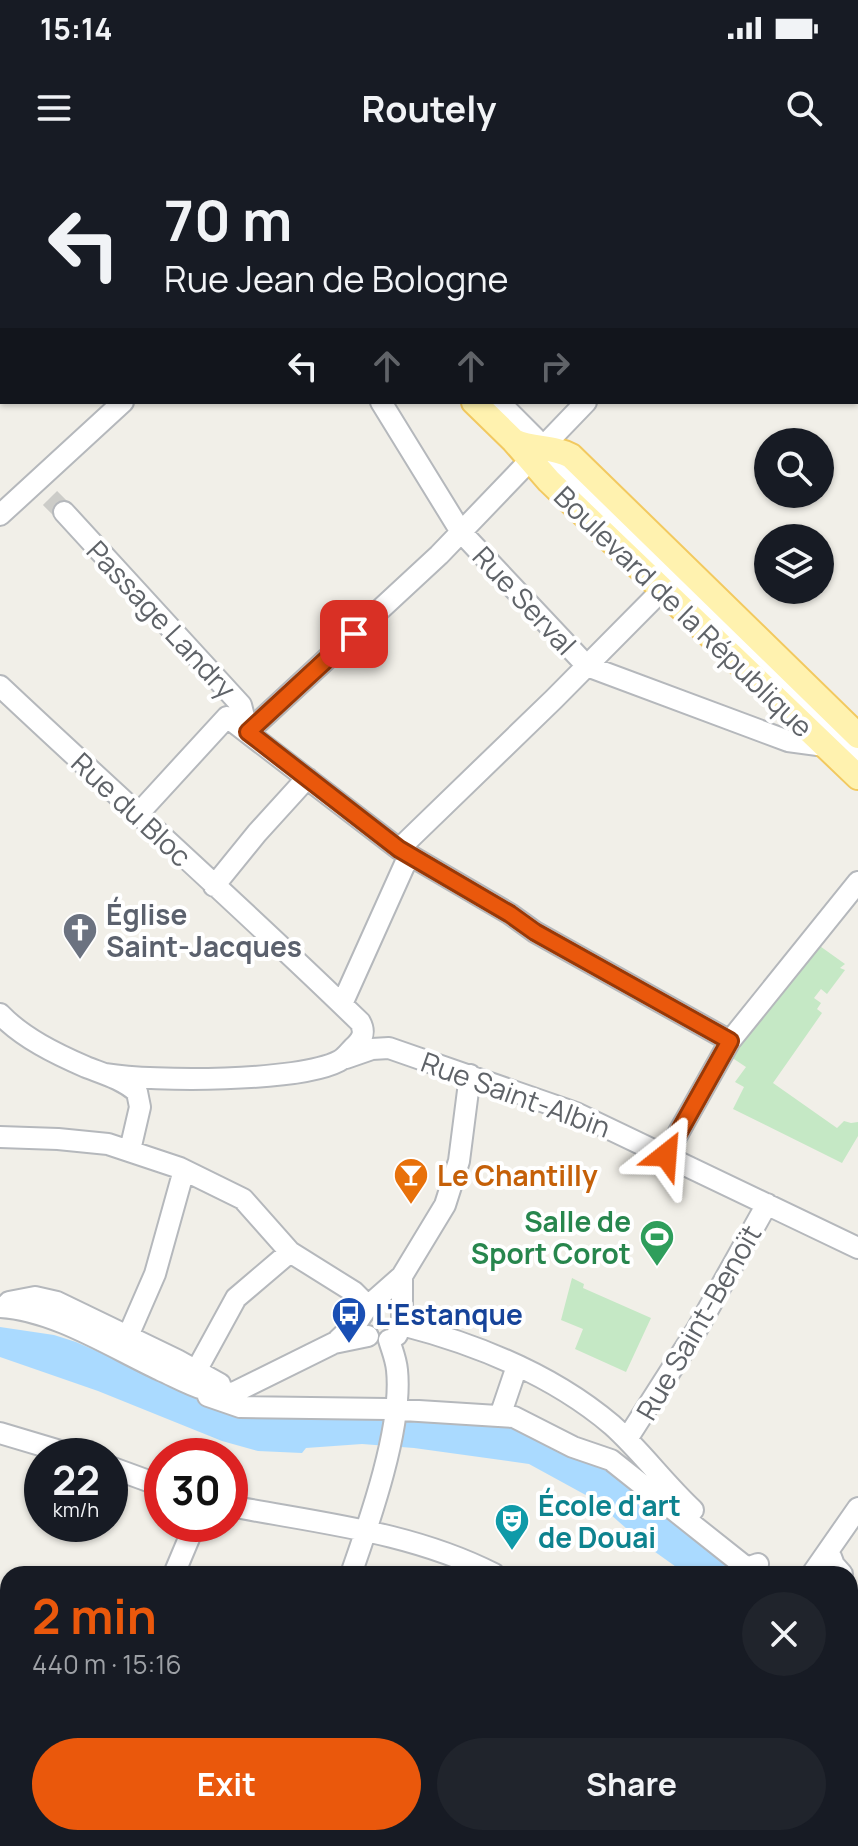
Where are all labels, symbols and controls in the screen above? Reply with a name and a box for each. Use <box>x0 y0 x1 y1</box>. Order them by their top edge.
text: 15:14 <box>40 8 112 49</box>
text: Routely <box>361 84 497 133</box>
icon: menu <box>32 86 76 130</box>
icon: search <box>782 86 826 130</box>
text: 70 m <box>164 181 292 258</box>
icon: left <box>32 192 136 296</box>
text: Rue Jean de Bologne <box>164 254 509 303</box>
icon: left <box>281 344 325 388</box>
icon: ahead <box>365 344 409 388</box>
icon: ahead <box>449 344 493 388</box>
icon: right <box>533 344 577 388</box>
map controls <box>754 428 834 604</box>
button: search <box>754 428 834 508</box>
street label: Boulevard de la République <box>546 477 822 745</box>
button: layers <box>754 524 834 604</box>
street label: Passage Landry <box>79 532 245 706</box>
street label: Rue Serval <box>465 538 585 662</box>
pin <box>320 600 388 668</box>
icon: arrive <box>332 612 376 656</box>
street label: Rue du Bloc <box>64 744 200 874</box>
place label: Église Saint-Jacques <box>106 895 302 965</box>
church icon: Église Saint-Jacques <box>61 911 99 961</box>
street label: Rue Saint-Albin <box>416 1042 616 1146</box>
position arrow <box>624 1113 708 1197</box>
bar icon: Le Chantilly <box>392 1156 430 1206</box>
place label: Le Chantilly <box>437 1156 598 1194</box>
place label: Salle de Sport Corot <box>471 1202 631 1272</box>
street label: Rue Saint-Benoït <box>627 1218 769 1426</box>
sports icon: Salle de Sport Corot <box>638 1218 676 1268</box>
bus stop icon: L'Estanque <box>330 1295 368 1345</box>
place label: L'Estanque <box>375 1295 523 1333</box>
speed limit sign: 30 <box>144 1438 248 1542</box>
text: 22 <box>52 1452 100 1507</box>
place label: École d'art de Douai <box>538 1486 681 1556</box>
text: km/h <box>53 1496 99 1523</box>
theatre icon: École d'art de Douai <box>493 1502 531 1552</box>
text: 2 min <box>32 1583 157 1648</box>
button: close <box>742 1592 826 1676</box>
text: 440 m · 15:16 <box>32 1646 182 1682</box>
button: Exit <box>32 1738 421 1830</box>
button: Share <box>437 1738 826 1830</box>

